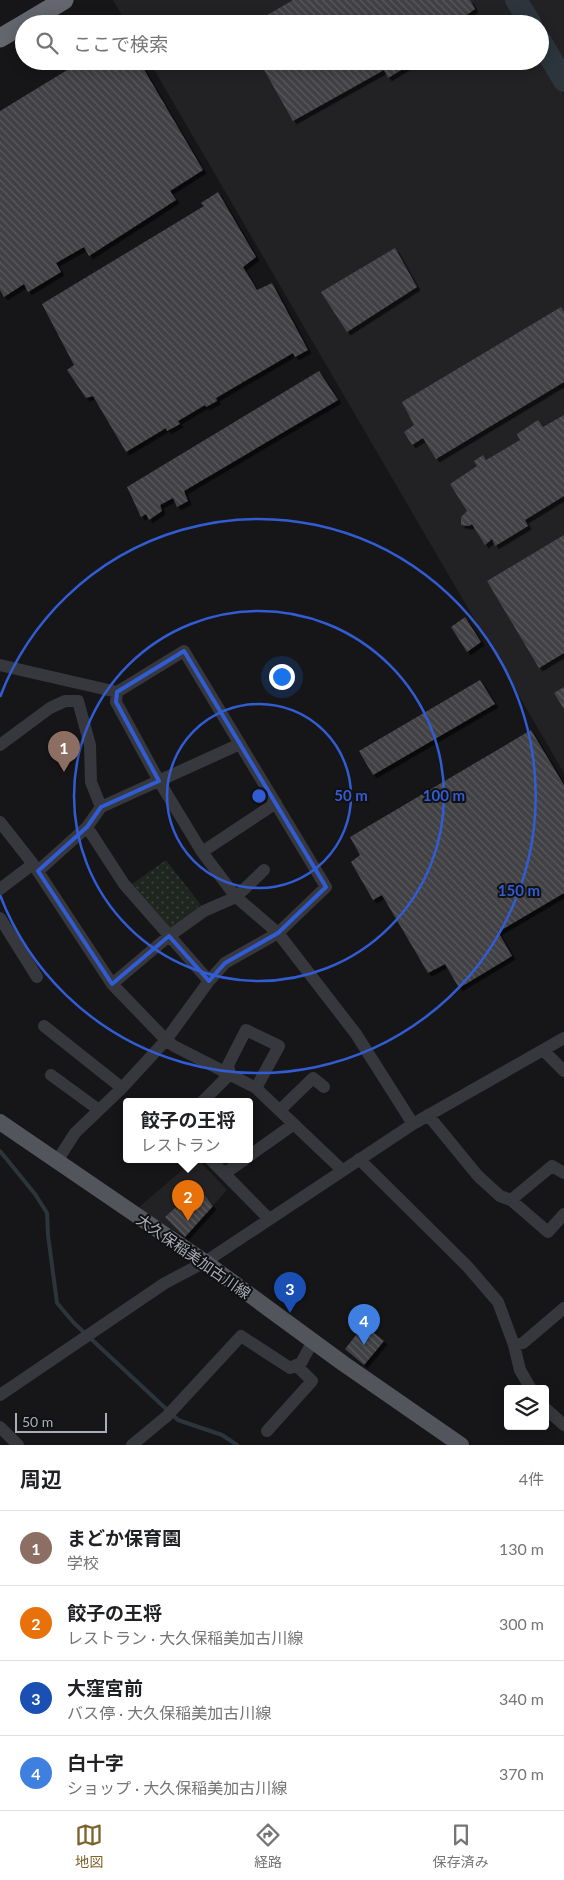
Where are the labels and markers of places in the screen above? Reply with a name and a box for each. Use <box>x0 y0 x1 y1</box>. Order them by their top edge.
pin: 1 <box>48 731 80 772</box>
centre of rings <box>250 787 268 805</box>
pin: 2 <box>172 1180 204 1221</box>
pin: 3 <box>274 1272 306 1313</box>
pin: 4 <box>348 1304 380 1345</box>

